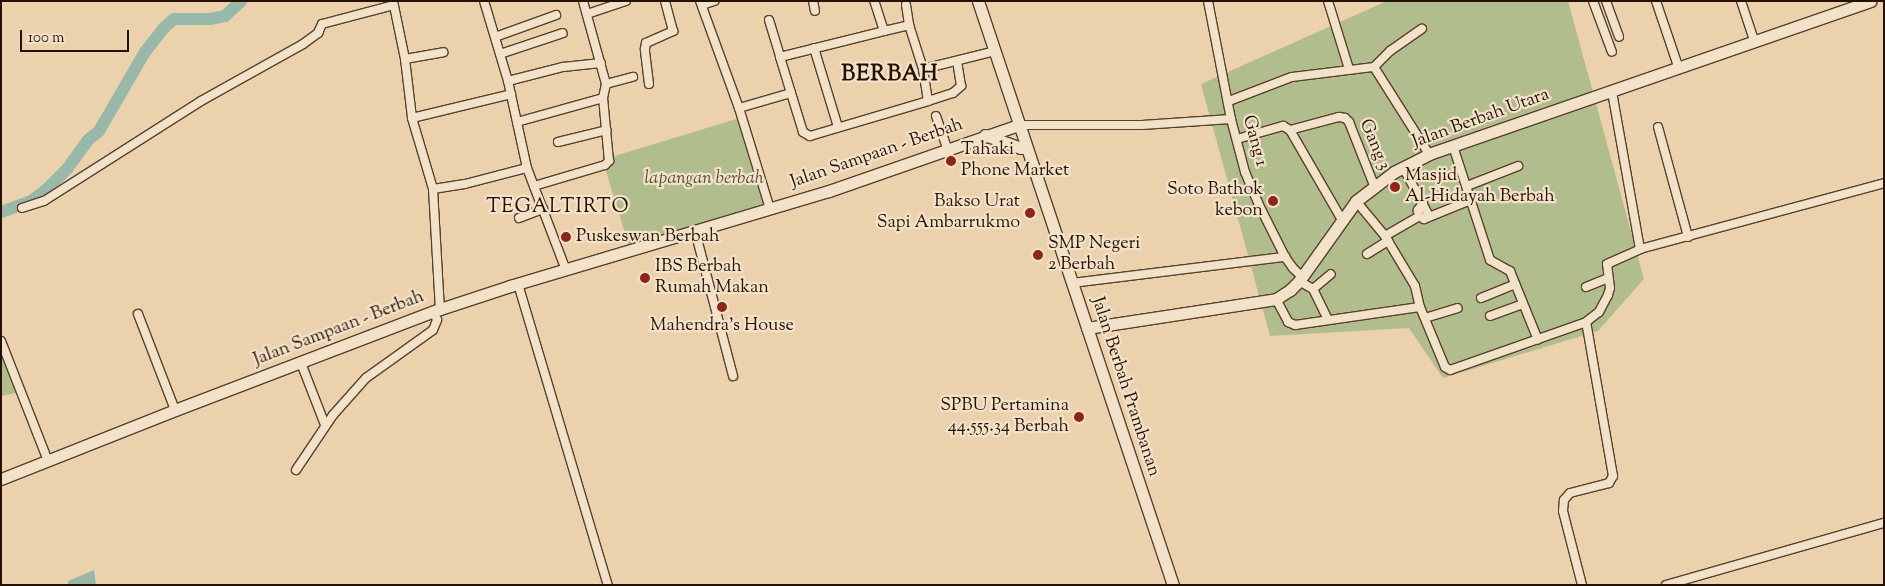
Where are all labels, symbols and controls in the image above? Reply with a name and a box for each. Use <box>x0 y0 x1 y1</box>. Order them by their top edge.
scale bar <box>22 20 131 52</box>
text: 100 m <box>28 28 64 49</box>
district label: BERBAH <box>841 63 939 89</box>
street label: Jalan Berbah Utara <box>1410 84 1552 154</box>
street label: Gang 1 <box>1237 113 1271 169</box>
street label: Jalan Sampaan - Berbah <box>788 114 966 194</box>
street label: Gang 3 <box>1354 116 1394 174</box>
place label: Tahaki Phone Market <box>961 140 1069 182</box>
marker: Tahaki Phone Market <box>945 155 957 167</box>
place label: Masjid Al-Hidayah Berbah <box>1405 166 1555 208</box>
park label: lapangan berbah <box>644 168 764 190</box>
place label: Soto Bathok kebon <box>1167 180 1263 222</box>
marker: Masjid Al-Hidayah Berbah <box>1389 181 1401 193</box>
place label: Bakso Urat Sapi Ambarrukmo <box>877 192 1020 234</box>
district label: TEGALTIRTO <box>485 195 631 219</box>
marker: Soto Bathok kebon <box>1267 195 1279 207</box>
marker: Bakso Urat Sapi Ambarrukmo <box>1024 207 1036 219</box>
place label: Puskeswan Berbah <box>576 226 720 248</box>
marker: Puskeswan Berbah <box>560 231 572 243</box>
place label: SMP Negeri 2 Berbah <box>1048 234 1140 276</box>
marker: SMP Negeri 2 Berbah <box>1032 249 1044 261</box>
place label: IBS Berbah Rumah Makan <box>655 257 769 300</box>
marker: IBS Berbah Rumah Makan <box>639 272 651 284</box>
street label: Jalan Sampaan - Berbah <box>251 286 427 372</box>
street label: Jalan Berbah Prambanan <box>1086 294 1164 480</box>
marker: Mahendra's House <box>716 301 728 313</box>
place label: Mahendra's House <box>650 315 794 337</box>
place label: SPBU Pertamina 44.555.34 Berbah <box>940 396 1069 438</box>
marker: SPBU Pertamina 44.555.34 Berbah <box>1073 411 1085 423</box>

